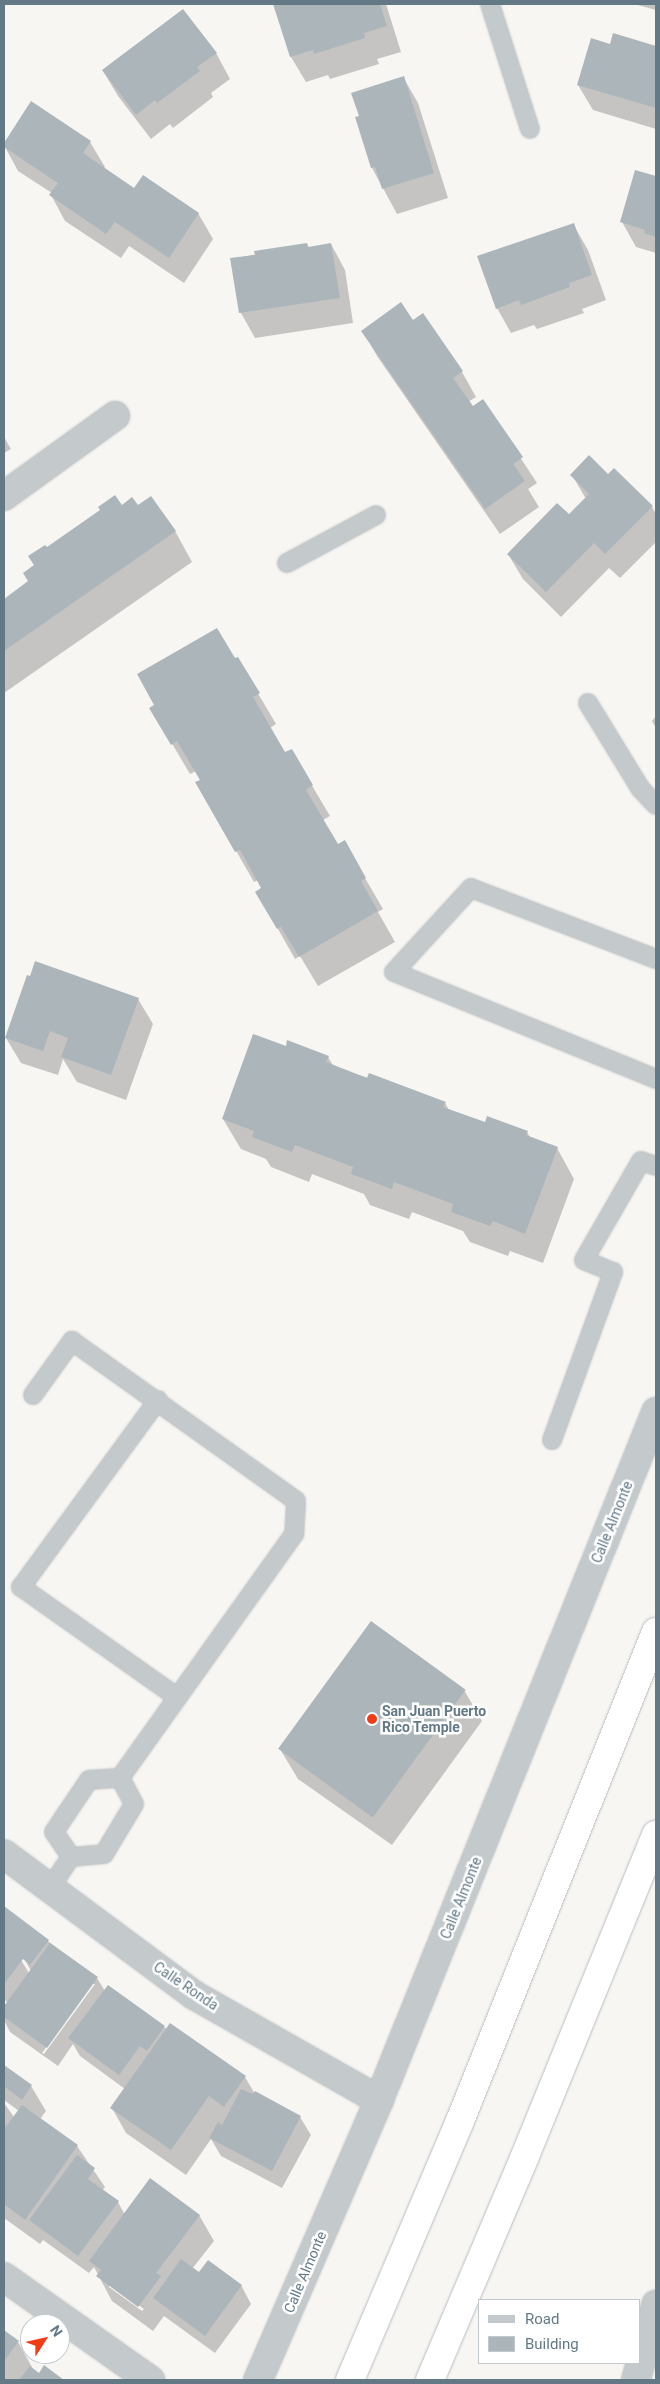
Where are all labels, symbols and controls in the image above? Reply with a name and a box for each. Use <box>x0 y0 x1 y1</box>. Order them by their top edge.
street label: Calle Almonte <box>588 1479 636 1565</box>
place label: San Juan Puerto Rico Temple <box>382 1703 486 1735</box>
marker: San Juan Puerto Rico Temple <box>366 1713 378 1725</box>
street label: Calle Almonte <box>437 1855 485 1941</box>
street label: Calle Ronda <box>151 1958 221 2014</box>
street label: Calle Almonte <box>280 2229 330 2315</box>
legend <box>478 2299 640 2364</box>
text: Road <box>525 2310 559 2328</box>
north arrow <box>20 2314 70 2364</box>
text: N <box>47 2322 66 2340</box>
text: Building <box>525 2335 579 2353</box>

